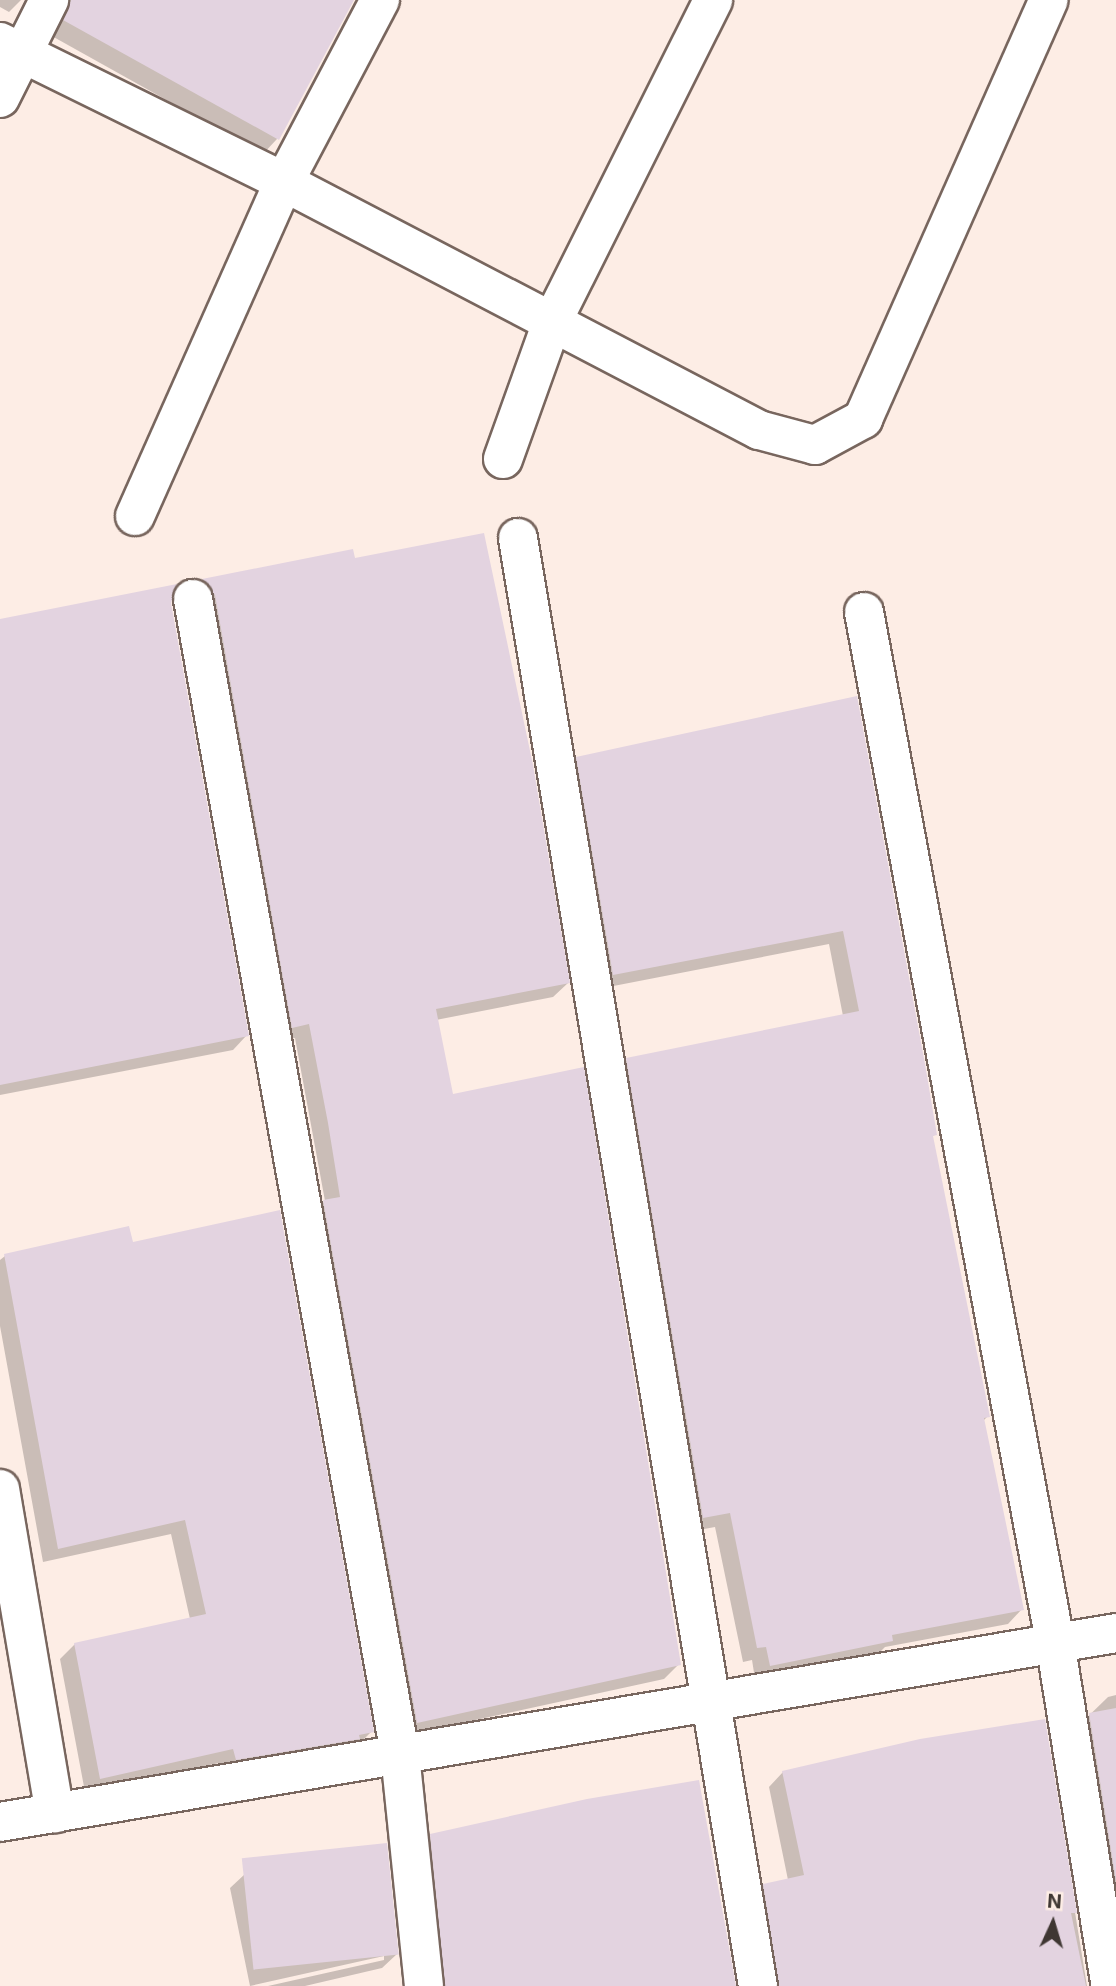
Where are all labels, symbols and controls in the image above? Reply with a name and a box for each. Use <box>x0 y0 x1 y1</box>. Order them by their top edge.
north arrow <box>1018 1888 1088 1958</box>
text: N <box>1046 1890 1063 1914</box>

